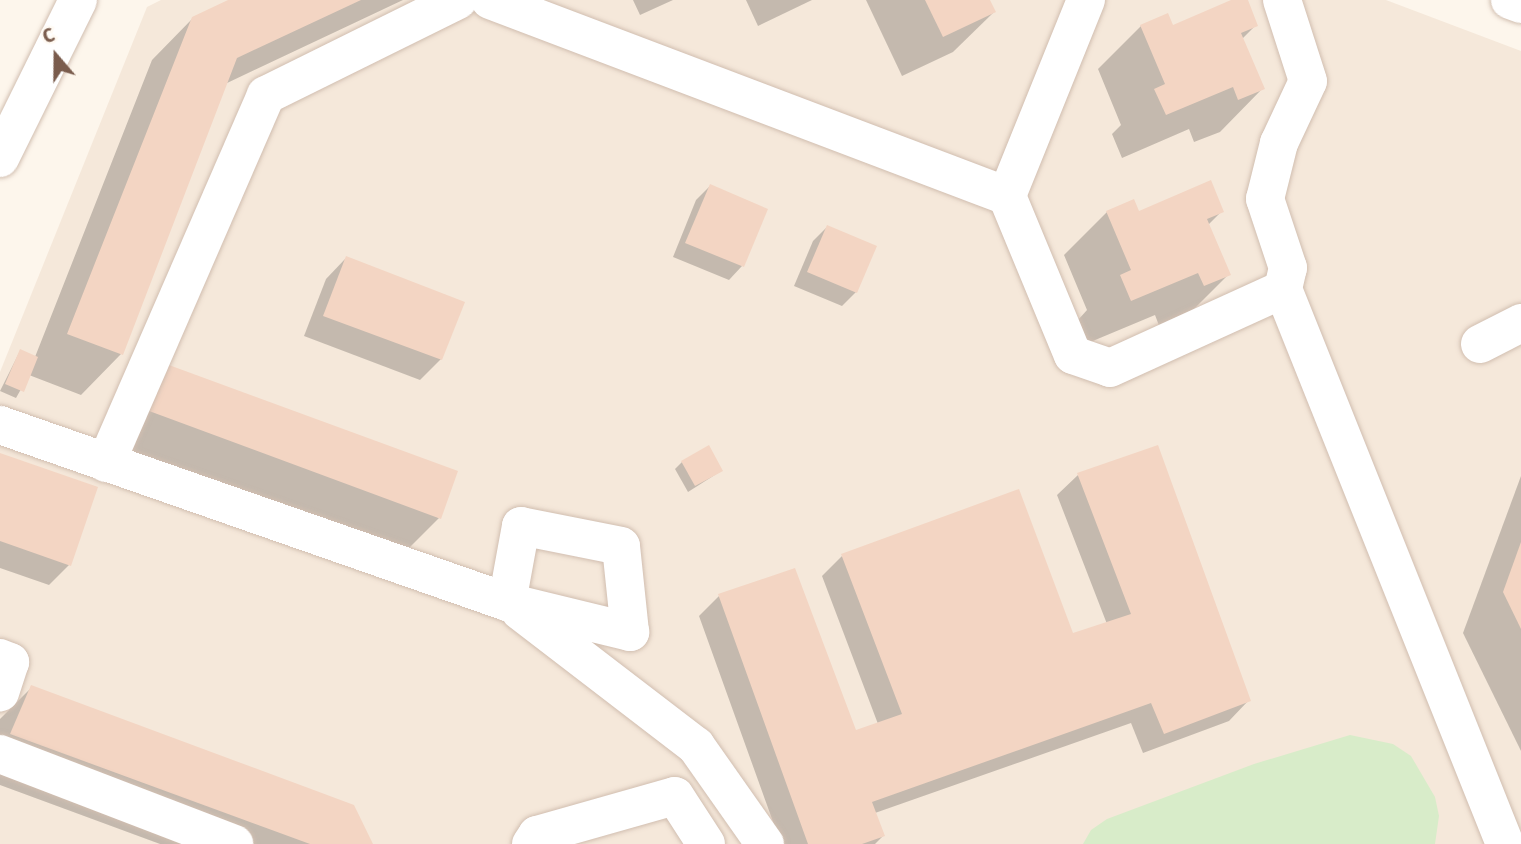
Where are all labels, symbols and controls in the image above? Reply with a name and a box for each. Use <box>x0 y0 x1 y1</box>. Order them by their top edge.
north arrow <box>21 21 91 91</box>
text: С <box>40 23 58 48</box>

